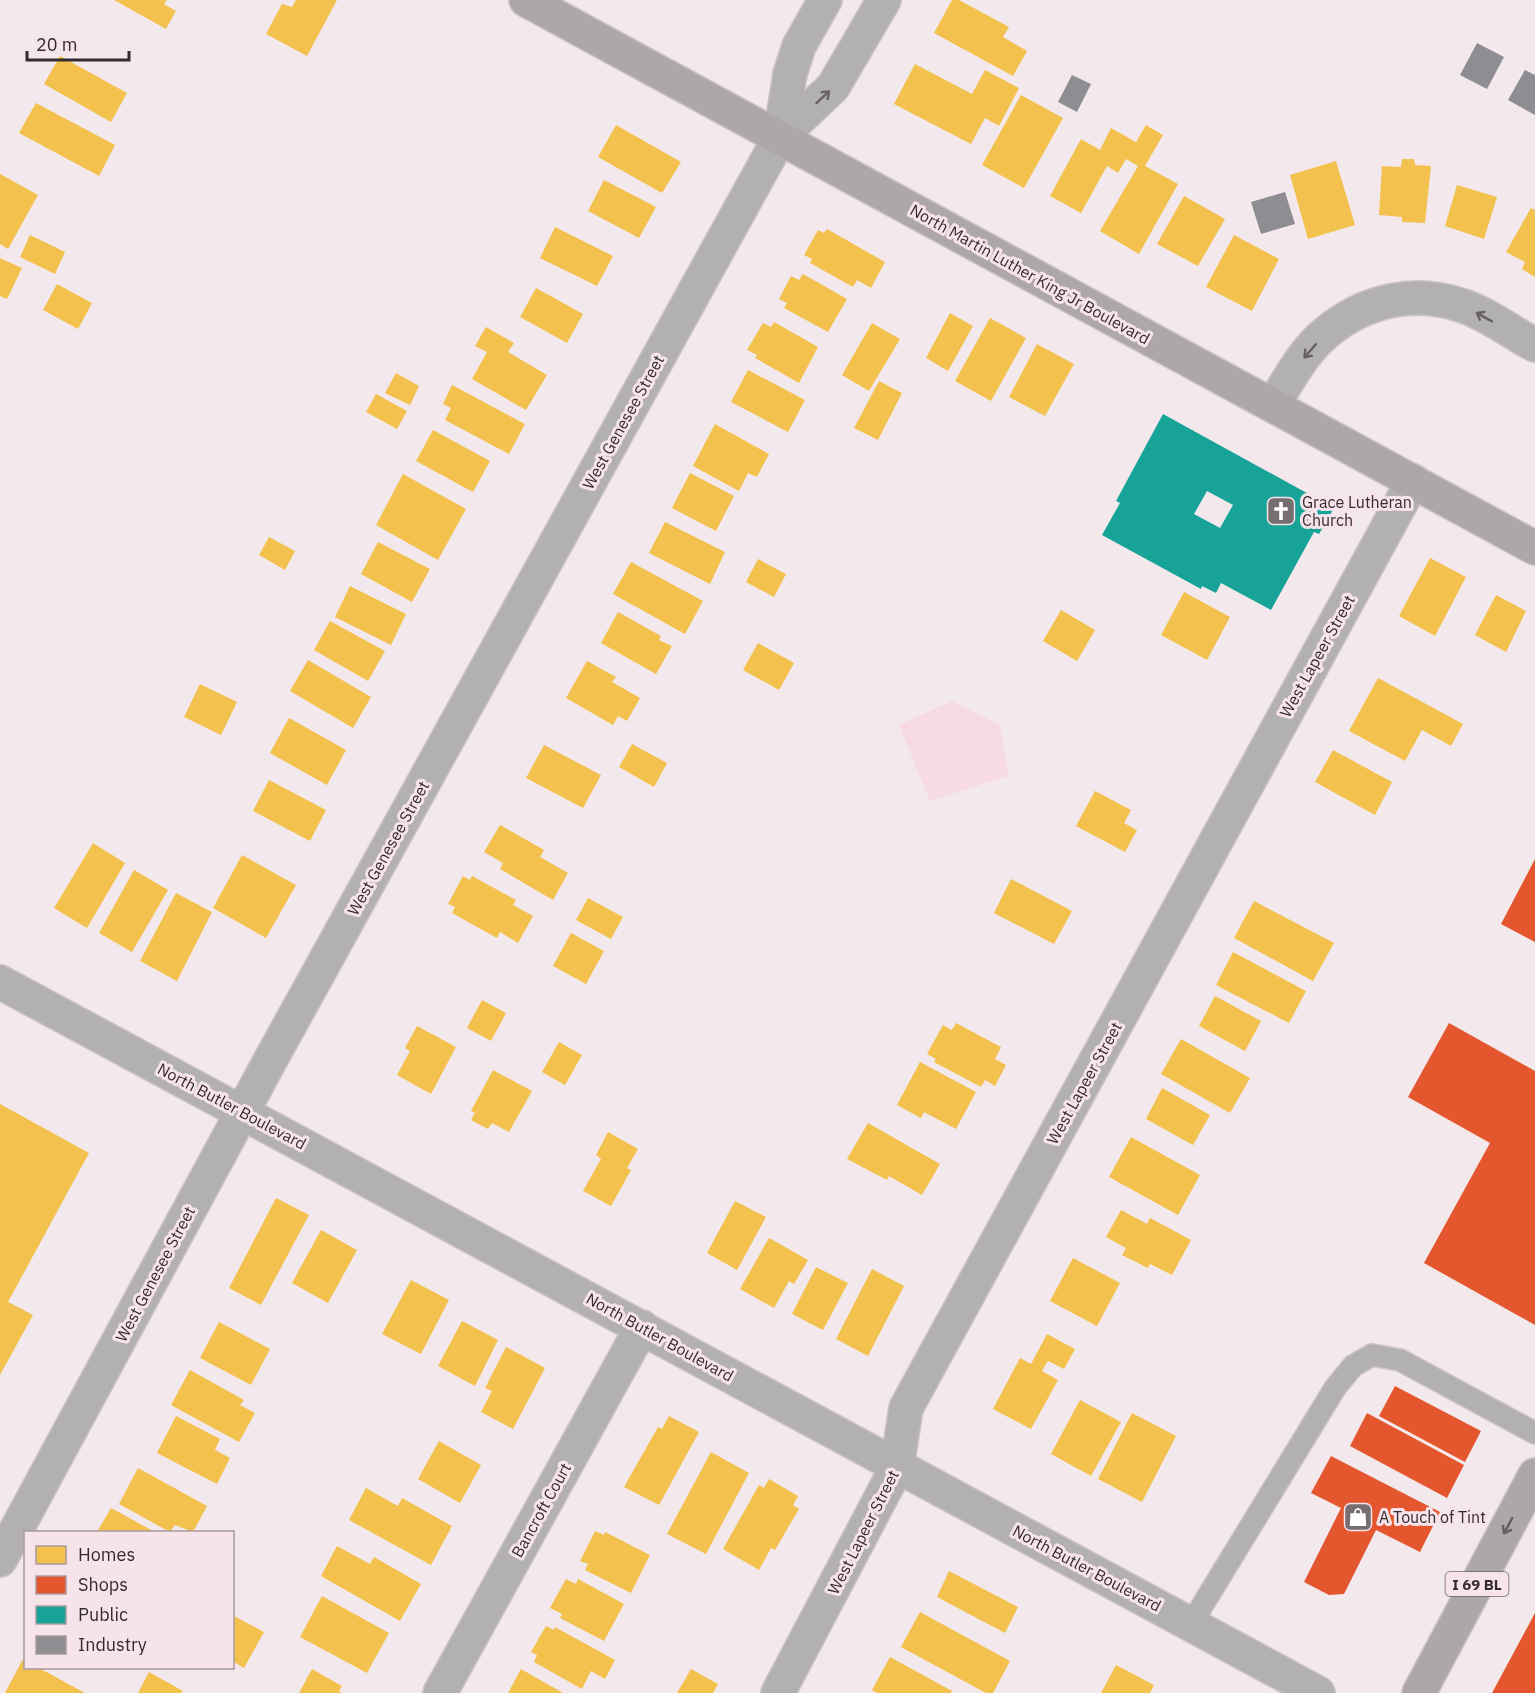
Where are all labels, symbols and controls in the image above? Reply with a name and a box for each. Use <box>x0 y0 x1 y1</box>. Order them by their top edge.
scale bar <box>27 24 129 62</box>
text: 20 m <box>36 33 78 56</box>
one-way arrow <box>815 90 830 104</box>
street label: North Martin Luther King Jr Boulevard <box>907 200 1153 348</box>
one-way arrow <box>1476 311 1493 323</box>
one-way arrow <box>1303 343 1317 358</box>
street label: West Genesee Street <box>578 351 668 493</box>
place label: Grace Lutheran Church <box>1302 492 1412 530</box>
church icon: Grace Lutheran Church <box>1265 495 1297 527</box>
street label: West Lapeer Street <box>1275 591 1359 721</box>
street label: West Genesee Street <box>343 777 433 919</box>
street label: West Lapeer Street <box>1042 1018 1126 1148</box>
street label: North Butler Boulevard <box>154 1058 310 1154</box>
street label: West Genesee Street <box>111 1203 199 1345</box>
street label: North Butler Boulevard <box>583 1288 737 1386</box>
street label: Bancroft Court <box>507 1459 575 1561</box>
street label: West Lapeer Street <box>823 1467 903 1597</box>
shop icon: A Touch of Tint <box>1342 1501 1374 1533</box>
place label: A Touch of Tint <box>1379 1507 1486 1527</box>
one-way arrow <box>1501 1517 1513 1535</box>
street label: North Butler Boulevard <box>1009 1520 1165 1616</box>
legend <box>24 1531 234 1669</box>
text: Homes <box>78 1543 135 1566</box>
road number: I 69 BL <box>1446 1572 1508 1596</box>
text: Shops <box>78 1573 128 1596</box>
text: Public <box>78 1603 128 1626</box>
text: Industry <box>78 1633 147 1656</box>

